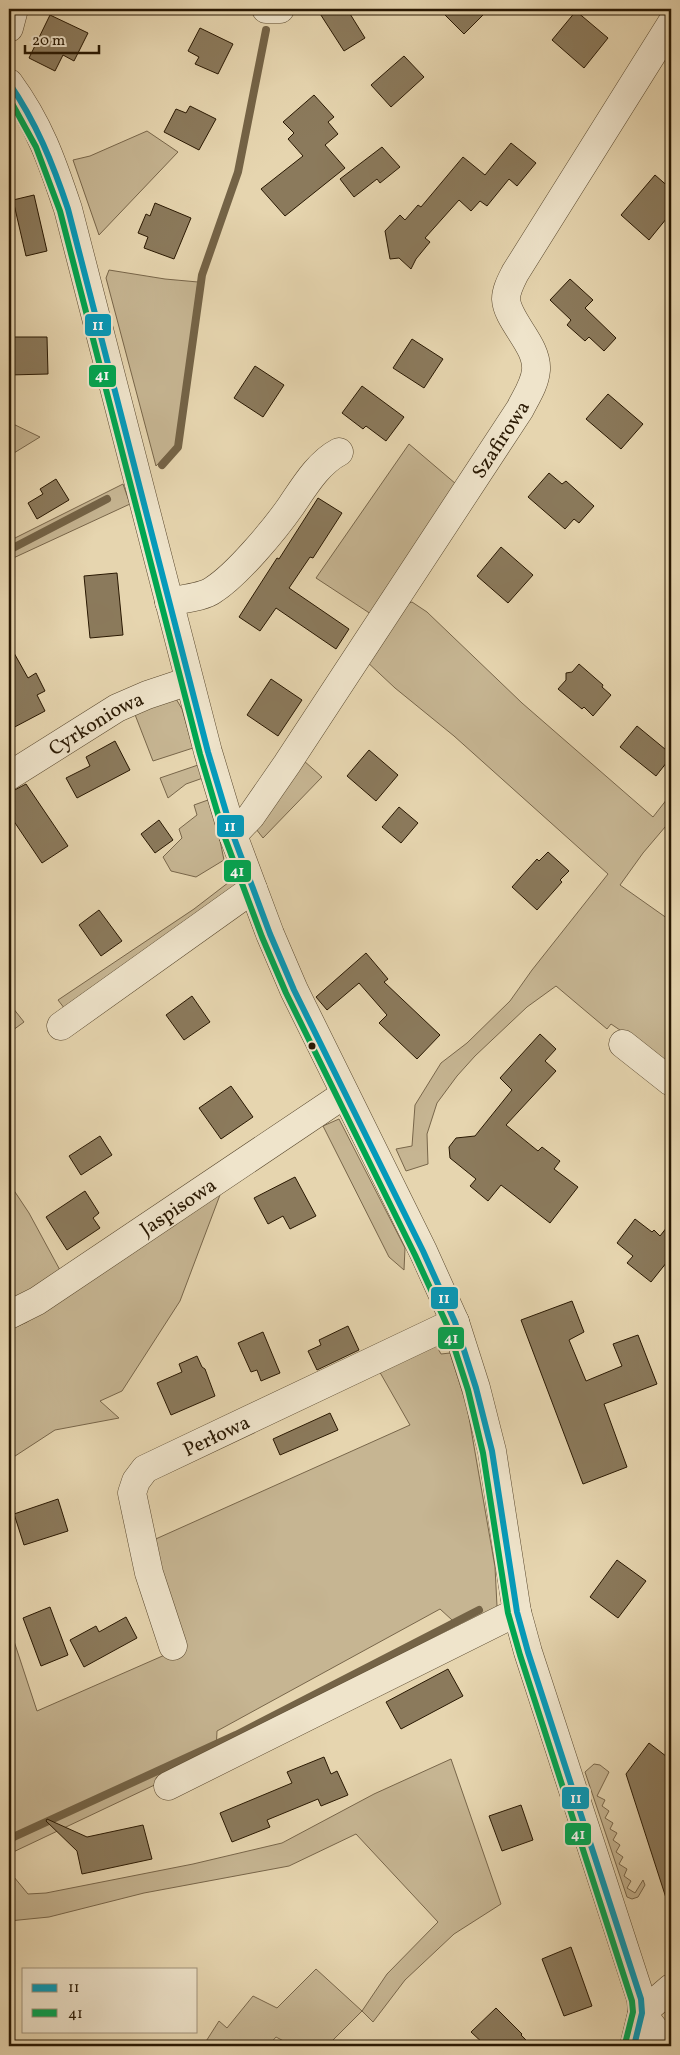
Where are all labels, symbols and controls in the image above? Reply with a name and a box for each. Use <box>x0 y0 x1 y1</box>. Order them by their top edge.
scale bar <box>25 22 99 54</box>
text: 20 m <box>32 31 65 52</box>
line badge: 11 <box>84 313 112 337</box>
text: 11 <box>92 317 104 336</box>
line badge: 41 <box>88 364 117 388</box>
text: 41 <box>95 367 109 386</box>
street label: Szafirowa <box>466 397 538 485</box>
street label: Cyrkoniowa <box>44 686 149 764</box>
line badge: 11 <box>216 814 245 838</box>
text: 11 <box>224 818 236 837</box>
line badge: 41 <box>223 859 252 883</box>
text: 41 <box>230 863 244 882</box>
unlabelled marker <box>307 1041 317 1051</box>
street label: Jaspisowa <box>135 1172 223 1244</box>
line badge: 11 <box>430 1286 459 1310</box>
text: 11 <box>438 1290 450 1309</box>
line badge: 41 <box>437 1326 465 1350</box>
text: 41 <box>444 1330 458 1349</box>
street label: Perłowa <box>179 1409 255 1465</box>
line badge: 11 <box>561 1786 590 1810</box>
text: 11 <box>570 1790 582 1809</box>
line badge: 41 <box>564 1822 592 1846</box>
text: 41 <box>571 1826 585 1845</box>
legend <box>22 1968 198 2032</box>
text: 11 <box>68 1978 80 1999</box>
text: 41 <box>68 2004 83 2025</box>

